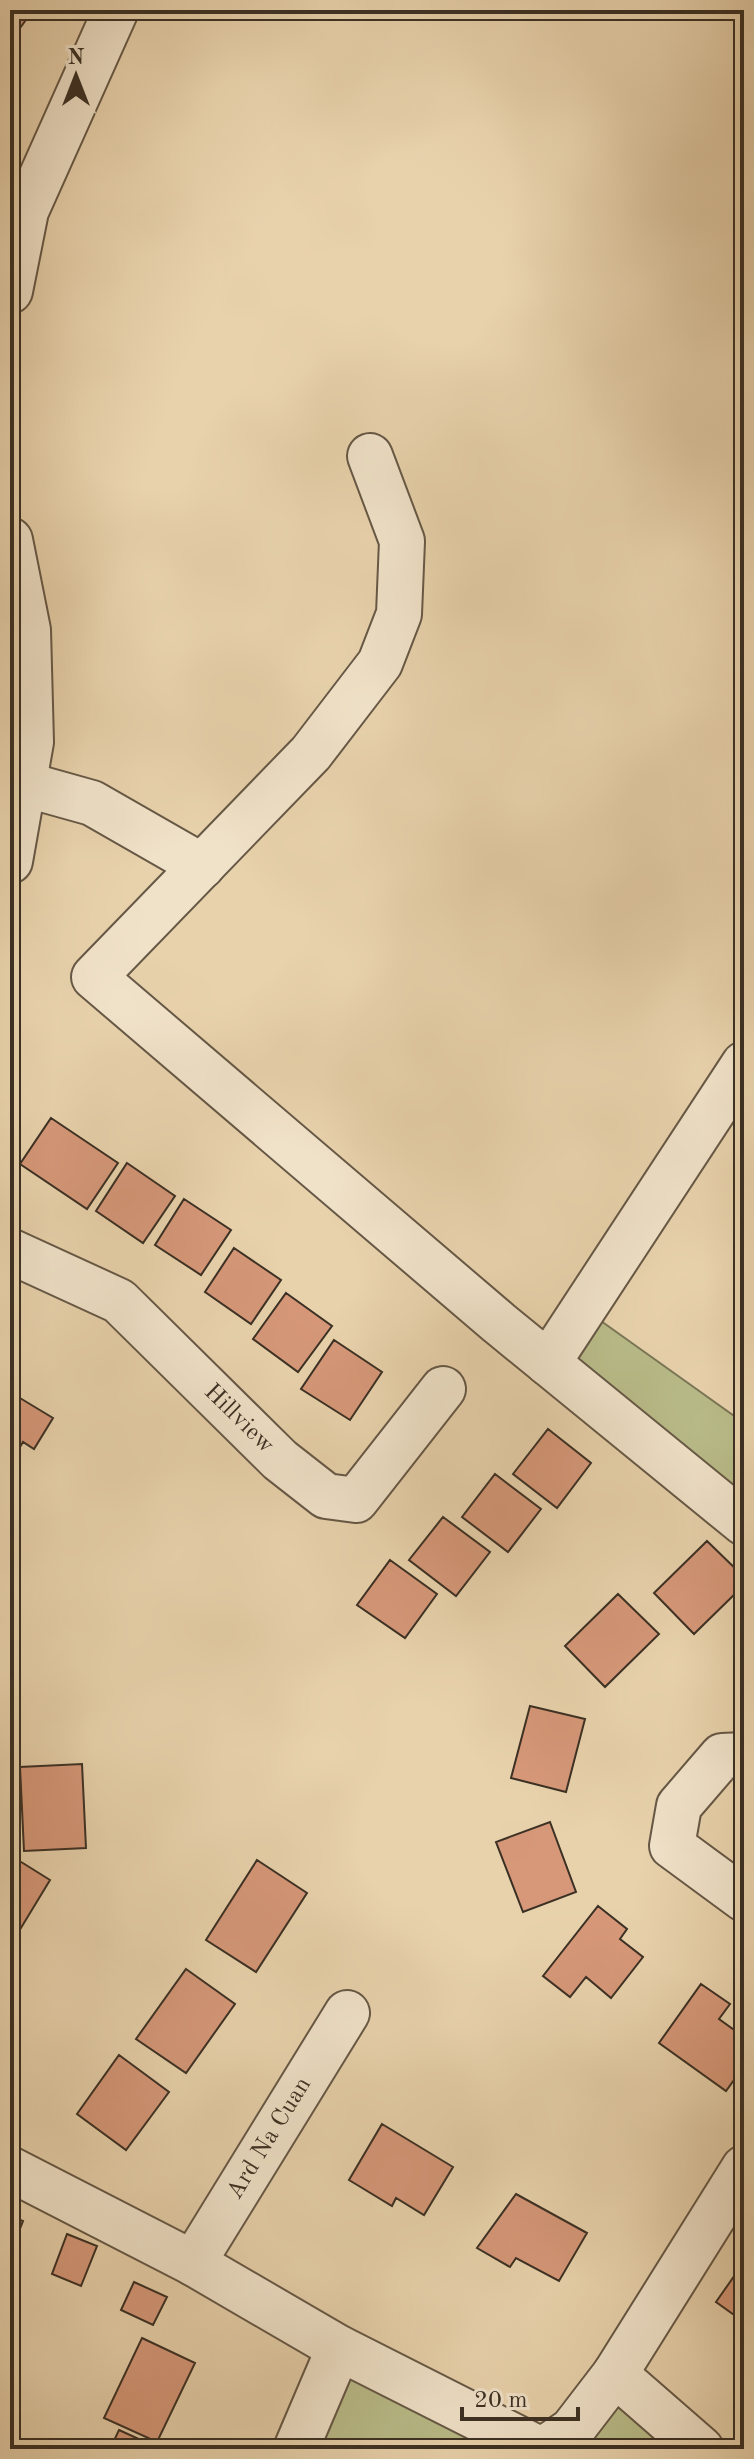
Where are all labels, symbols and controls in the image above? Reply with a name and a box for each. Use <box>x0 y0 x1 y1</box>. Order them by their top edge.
north arrow <box>36 36 116 116</box>
text: N <box>68 47 85 69</box>
street label: Hillview <box>199 1380 278 1459</box>
street label: Ard Na Cuan <box>223 2074 316 2204</box>
scale bar <box>462 2371 578 2421</box>
text: 20 m <box>474 2389 528 2413</box>

